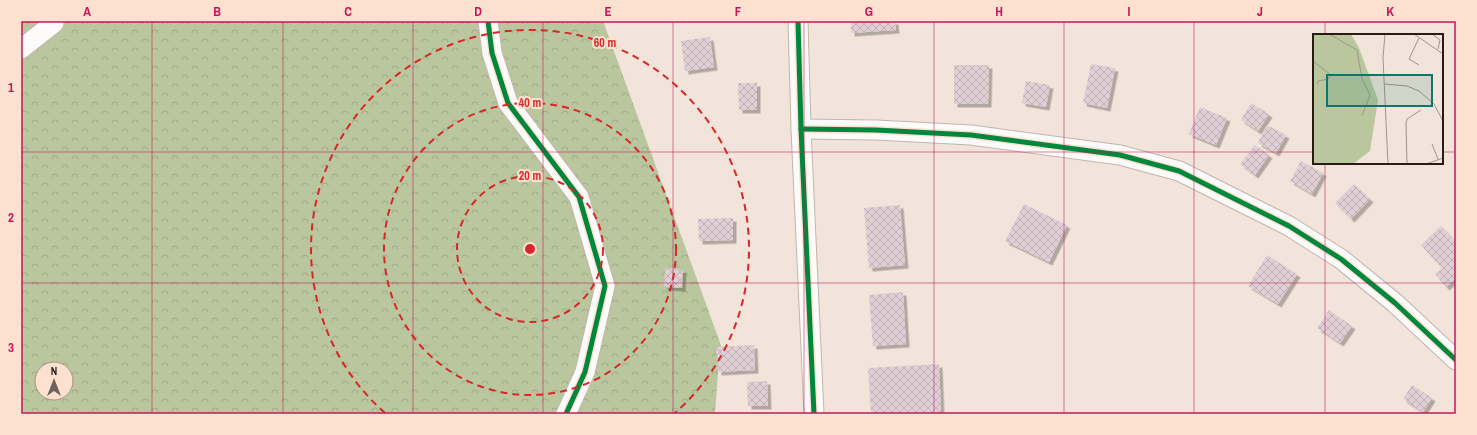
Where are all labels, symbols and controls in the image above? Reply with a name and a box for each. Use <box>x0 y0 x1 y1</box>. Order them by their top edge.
text: A <box>83 3 91 20</box>
text: B <box>213 3 221 20</box>
text: C <box>344 3 352 20</box>
text: D <box>474 3 482 20</box>
text: E <box>604 3 612 20</box>
text: F <box>735 3 742 20</box>
text: G <box>865 3 873 20</box>
text: H <box>995 3 1003 20</box>
text: I <box>1128 3 1131 20</box>
text: J <box>1257 3 1263 20</box>
text: K <box>1386 3 1394 20</box>
inset map <box>1313 34 1443 164</box>
text: 60 m <box>594 35 616 51</box>
text: 1 <box>8 79 14 96</box>
text: 40 m <box>519 95 541 111</box>
text: 20 m <box>519 168 541 184</box>
text: 2 <box>8 209 14 226</box>
centre of rings <box>523 242 537 256</box>
text: 3 <box>8 339 14 356</box>
north arrow <box>34 361 74 401</box>
text: N <box>51 364 57 378</box>

